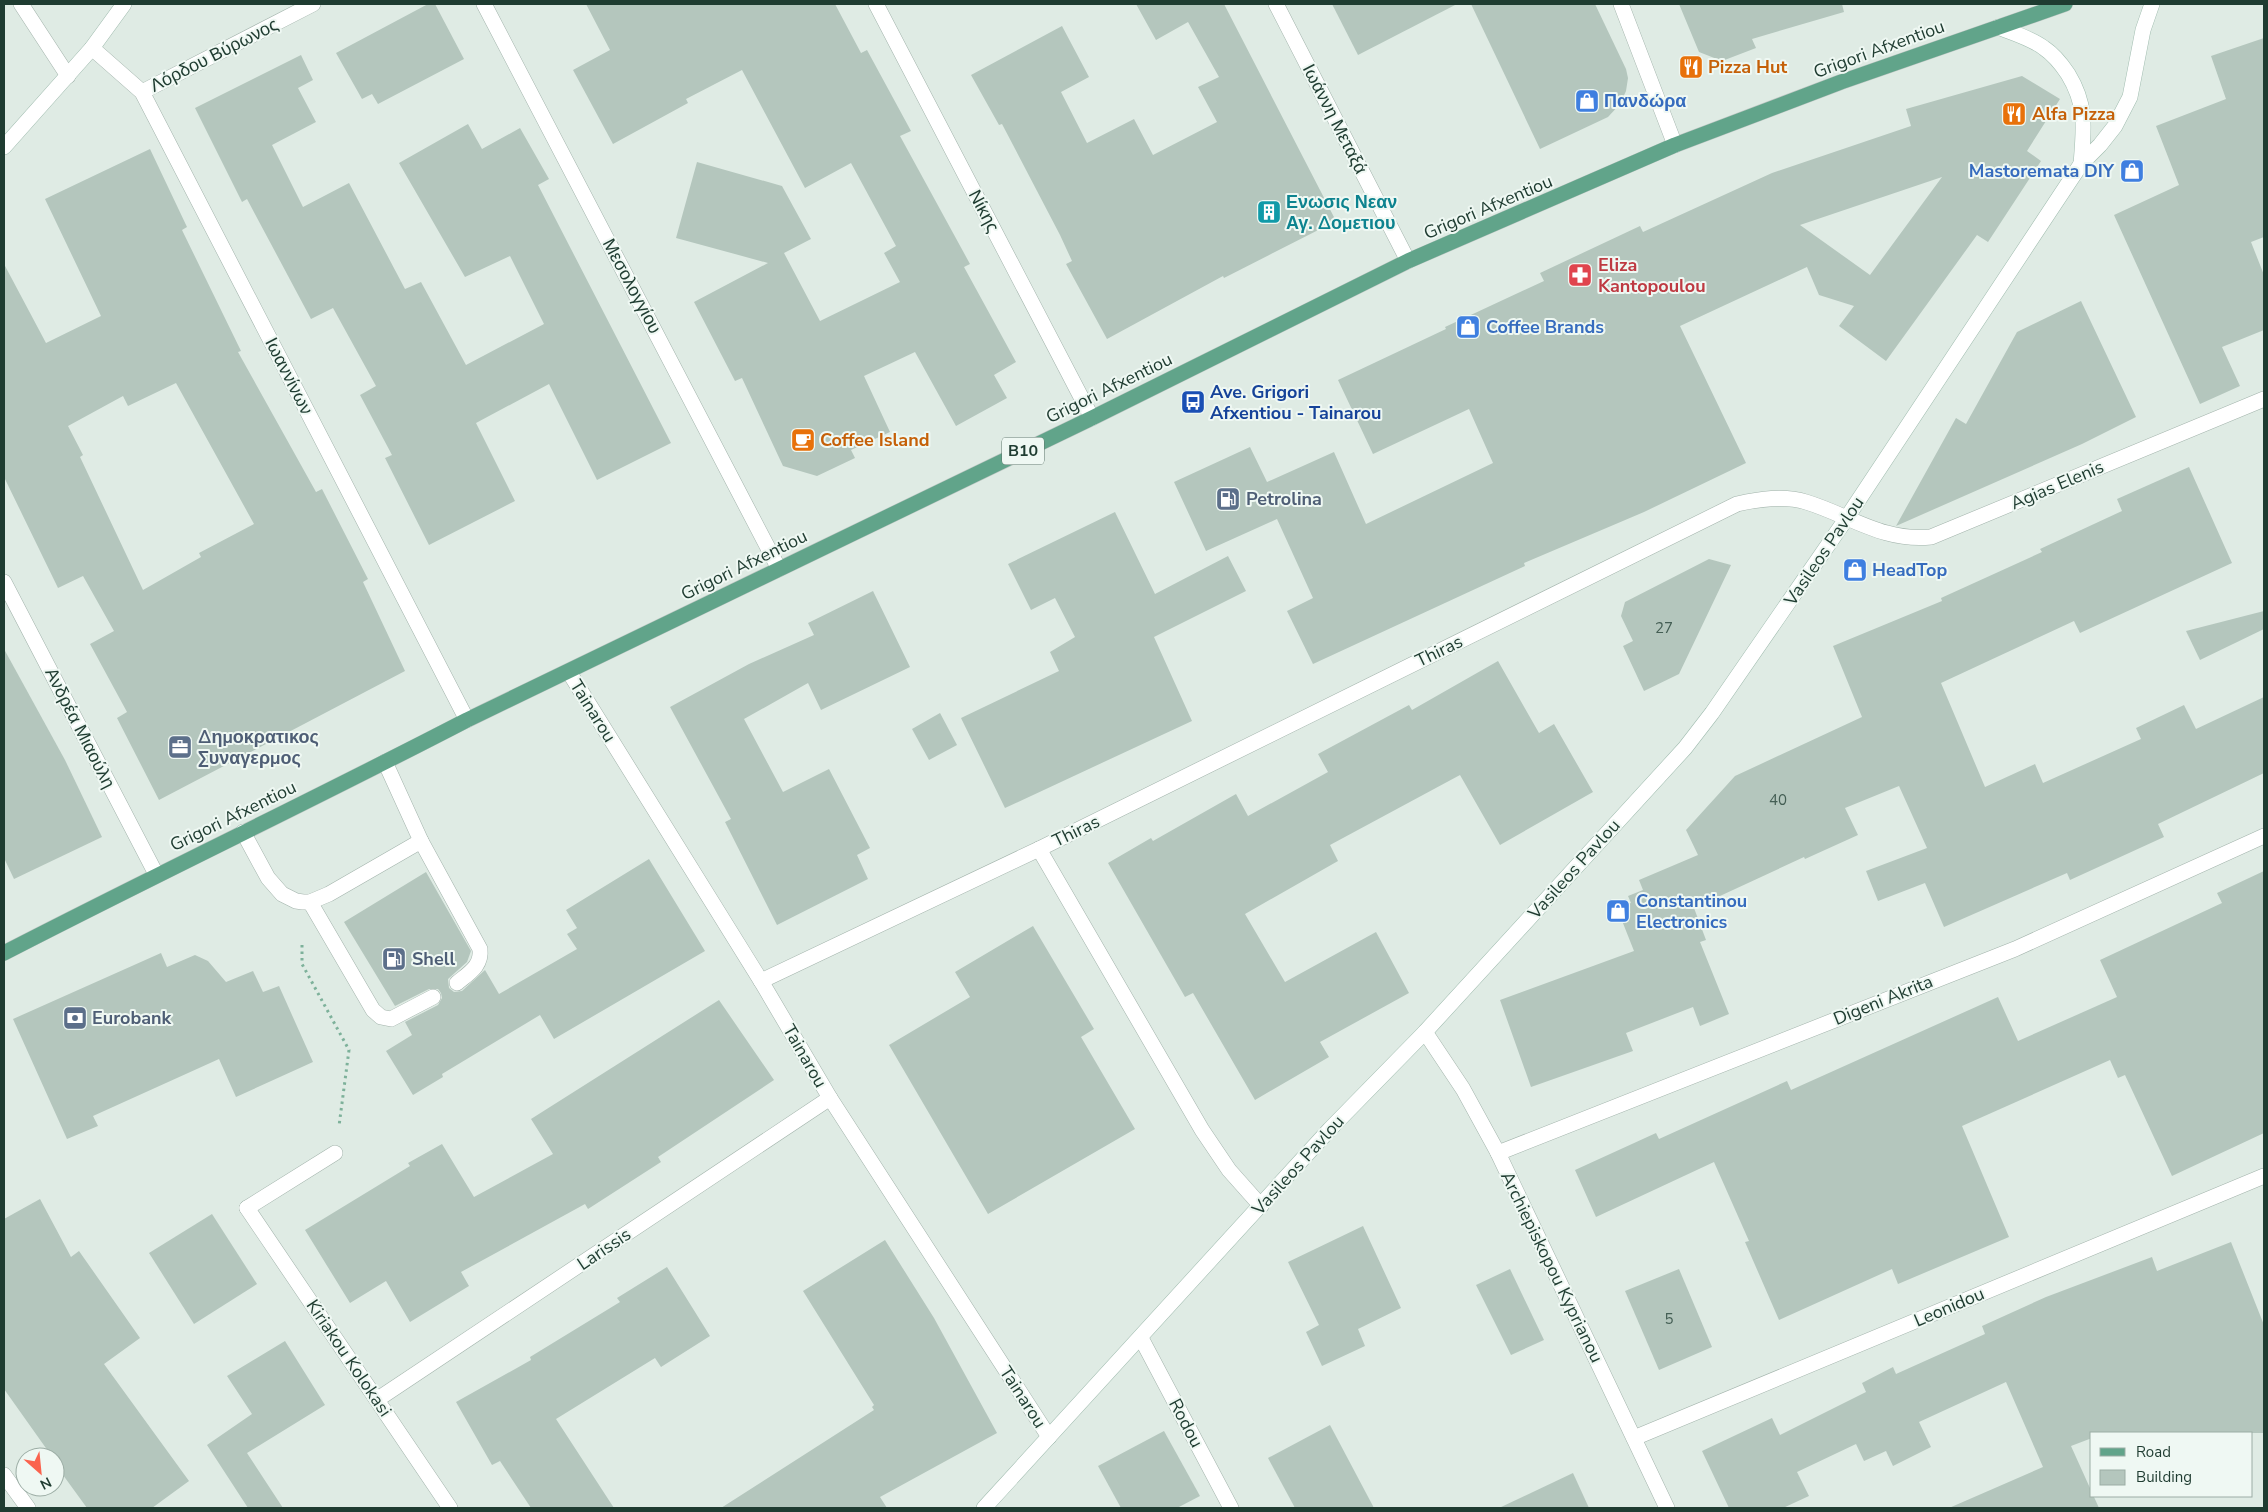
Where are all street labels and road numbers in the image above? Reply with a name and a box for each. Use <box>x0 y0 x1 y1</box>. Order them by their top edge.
street label: Λόρδου Βύρωνος <box>146 12 282 98</box>
street label: Grigori Afxentiou <box>1810 14 1948 84</box>
street label: Ιωάννη Μεταξά <box>1297 60 1373 178</box>
street label: Grigori Afxentiou <box>1420 169 1556 245</box>
street label: Νίκης <box>963 186 1005 237</box>
street label: Μεσολογγίου <box>597 234 667 338</box>
street label: Ιωαννίνων <box>259 333 319 419</box>
street label: Grigori Afxentiou <box>1042 347 1176 429</box>
road number: B10 <box>1002 438 1044 464</box>
street label: Agias Elenis <box>2007 455 2107 515</box>
street label: Vasileos Pavlou <box>1778 492 1869 611</box>
street label: Grigori Afxentiou <box>677 524 811 606</box>
street label: Thiras <box>1411 629 1467 673</box>
street label: Ανδρέα Μιαούλη <box>39 664 121 792</box>
street label: Tainarou <box>564 675 622 747</box>
street label: Grigori Afxentiou <box>166 775 300 857</box>
street label: Thiras <box>1048 809 1104 853</box>
street label: Vasileos Pavlou <box>1522 814 1625 925</box>
street label: Digeni Akrita <box>1830 969 1936 1031</box>
street label: Tainarou <box>777 1020 833 1092</box>
street label: Vasileos Pavlou <box>1246 1110 1349 1221</box>
street label: Archiepiskopou Kyprianou <box>1495 1167 1609 1367</box>
street label: Larissis <box>572 1222 636 1276</box>
street label: Leonidou <box>1910 1281 1988 1333</box>
street label: Kiriakou Kolokasi <box>301 1295 397 1421</box>
street label: Tainarou <box>994 1361 1052 1433</box>
street label: Rodou <box>1163 1394 1209 1452</box>

